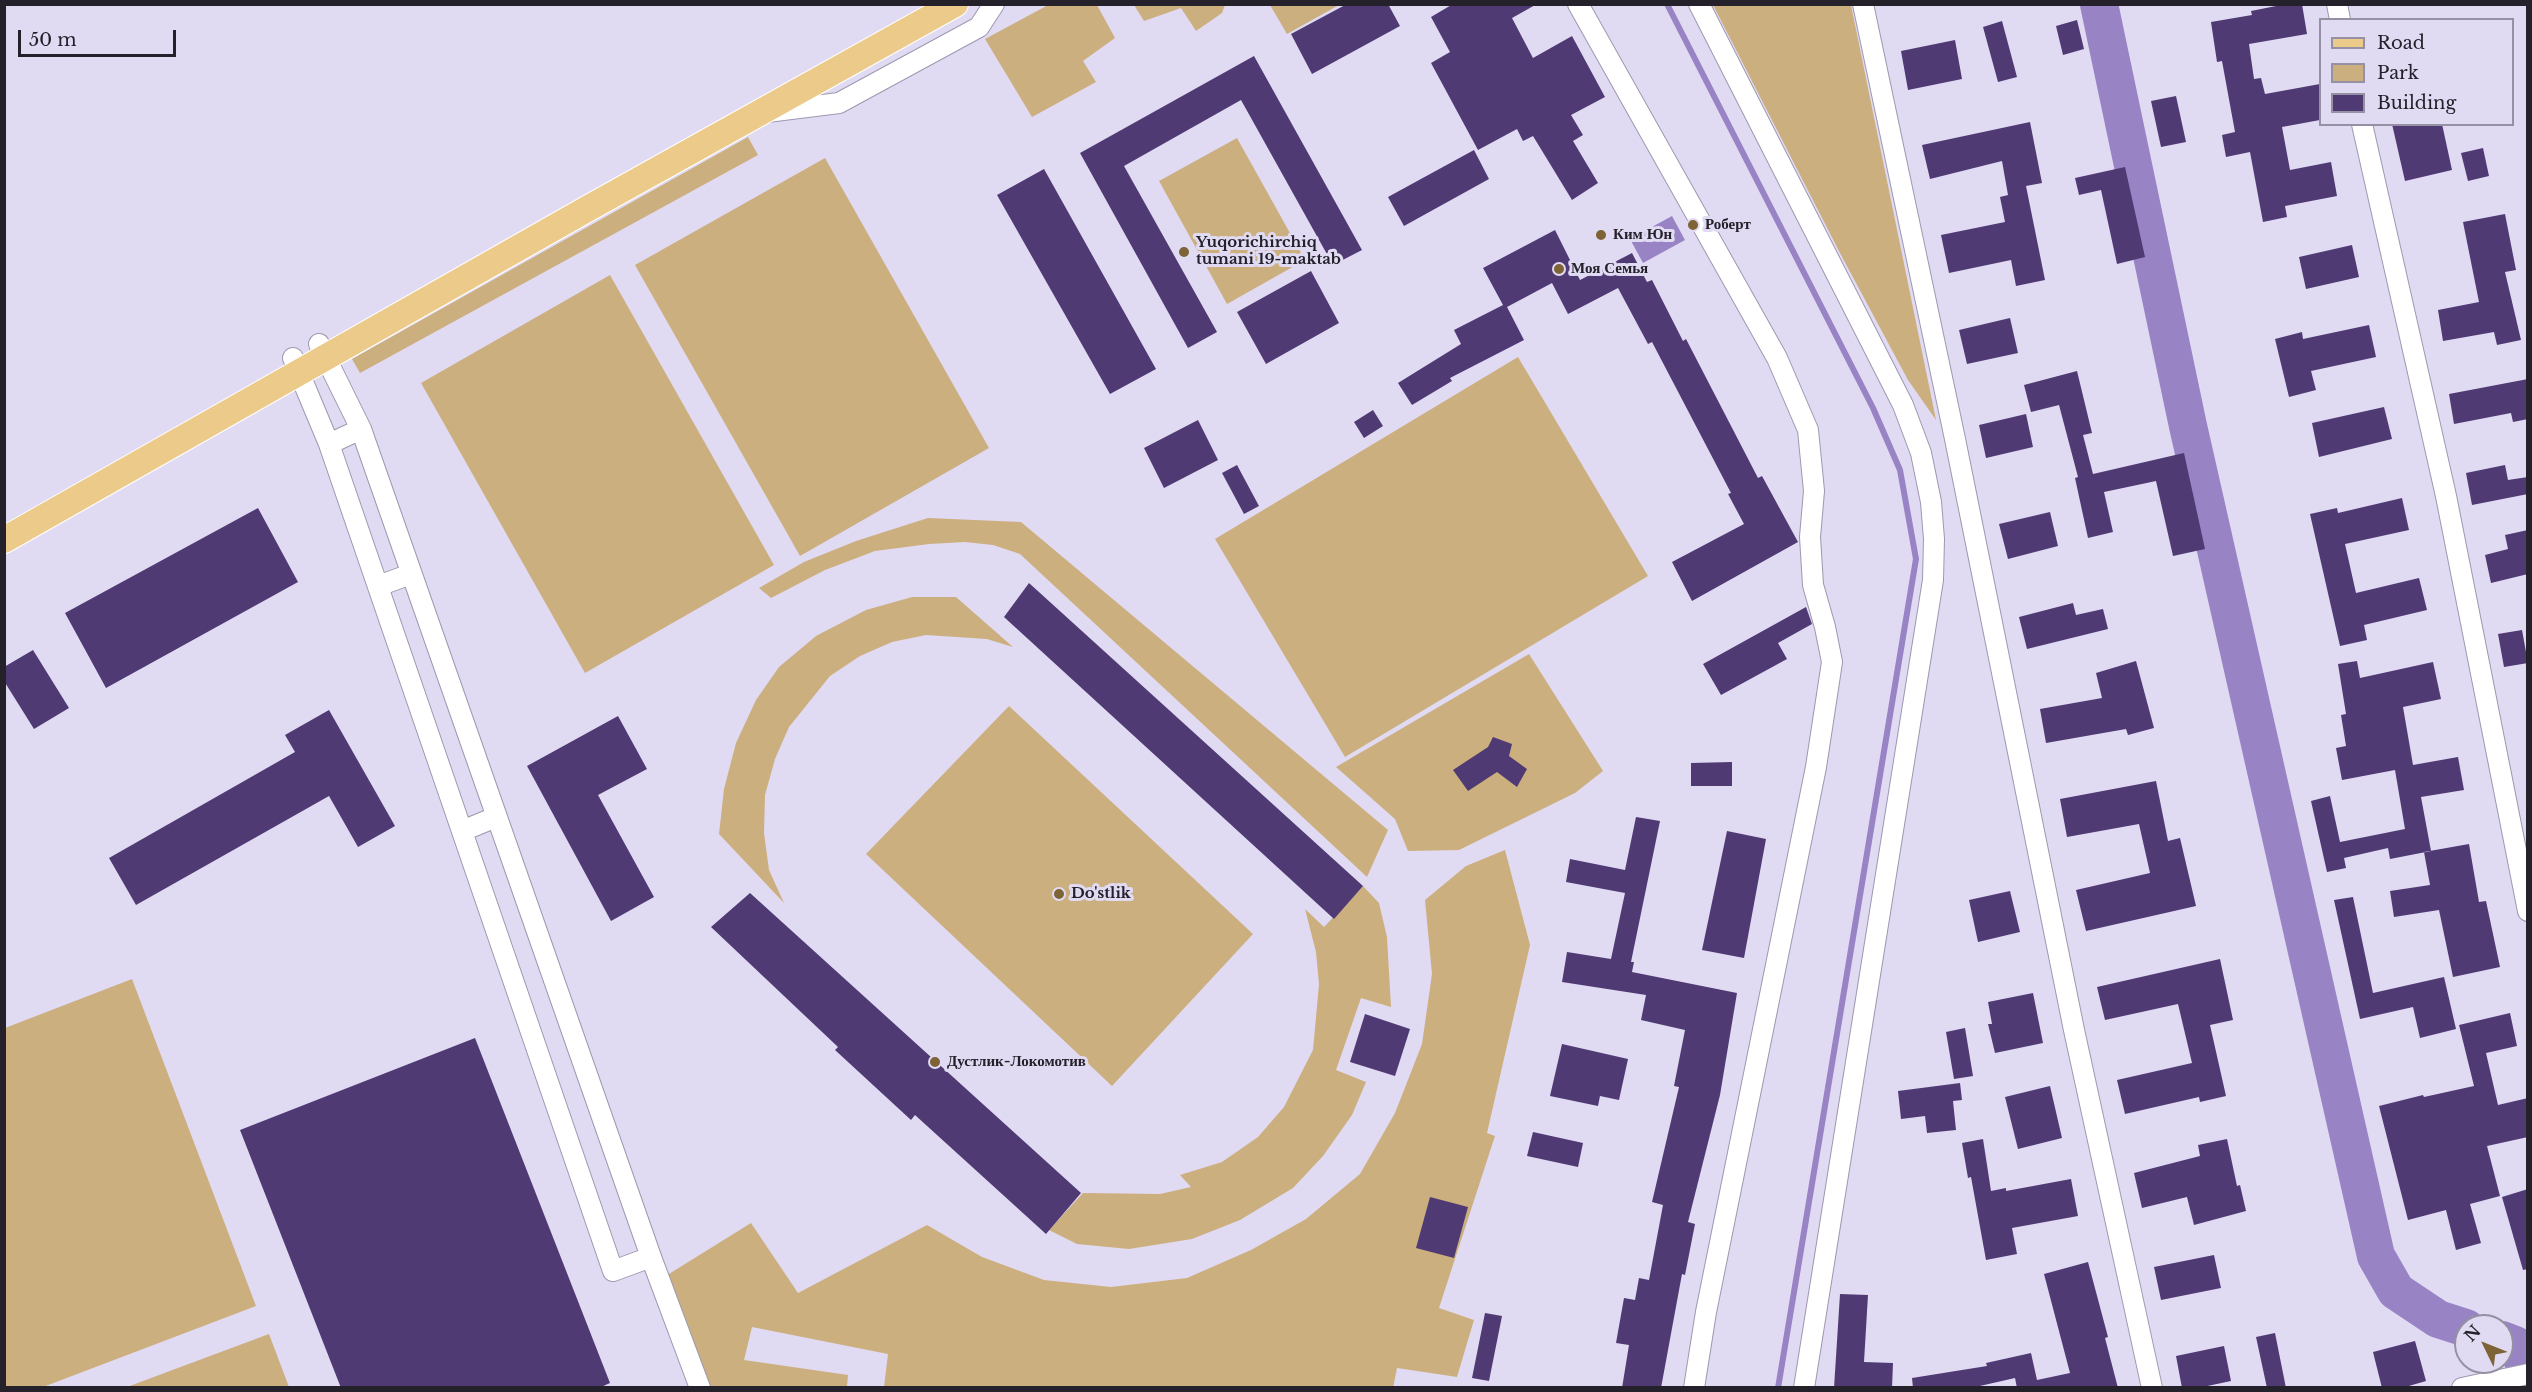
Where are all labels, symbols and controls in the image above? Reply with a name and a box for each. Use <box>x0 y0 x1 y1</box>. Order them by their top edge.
scale bar <box>21 18 178 56</box>
legend <box>2319 18 2514 126</box>
text: 50 m <box>29 29 77 51</box>
text: Road <box>2377 32 2425 54</box>
text: Park <box>2377 62 2419 84</box>
text: Building <box>2377 92 2456 114</box>
place label: Роберт <box>1705 216 1751 234</box>
marker: Роберт <box>1686 218 1700 232</box>
place label: Ким Юн <box>1613 226 1672 244</box>
marker: Ким Юн <box>1594 228 1608 242</box>
place label: Yuqorichirchiq tumani 19-maktab <box>1196 234 1341 269</box>
marker: Yuqorichirchiq tumani 19-maktab <box>1177 245 1191 259</box>
place label: Моя Семья <box>1571 260 1648 278</box>
marker: Моя Семья <box>1552 262 1566 276</box>
place label: Do'stlik <box>1071 885 1131 903</box>
marker: Do'stlik <box>1052 887 1066 901</box>
place label: Дустлик-Локомотив <box>947 1053 1086 1071</box>
marker: Дустлик-Локомотив <box>928 1055 942 1069</box>
north arrow <box>2454 1314 2514 1374</box>
text: N <box>2460 1321 2485 1345</box>

